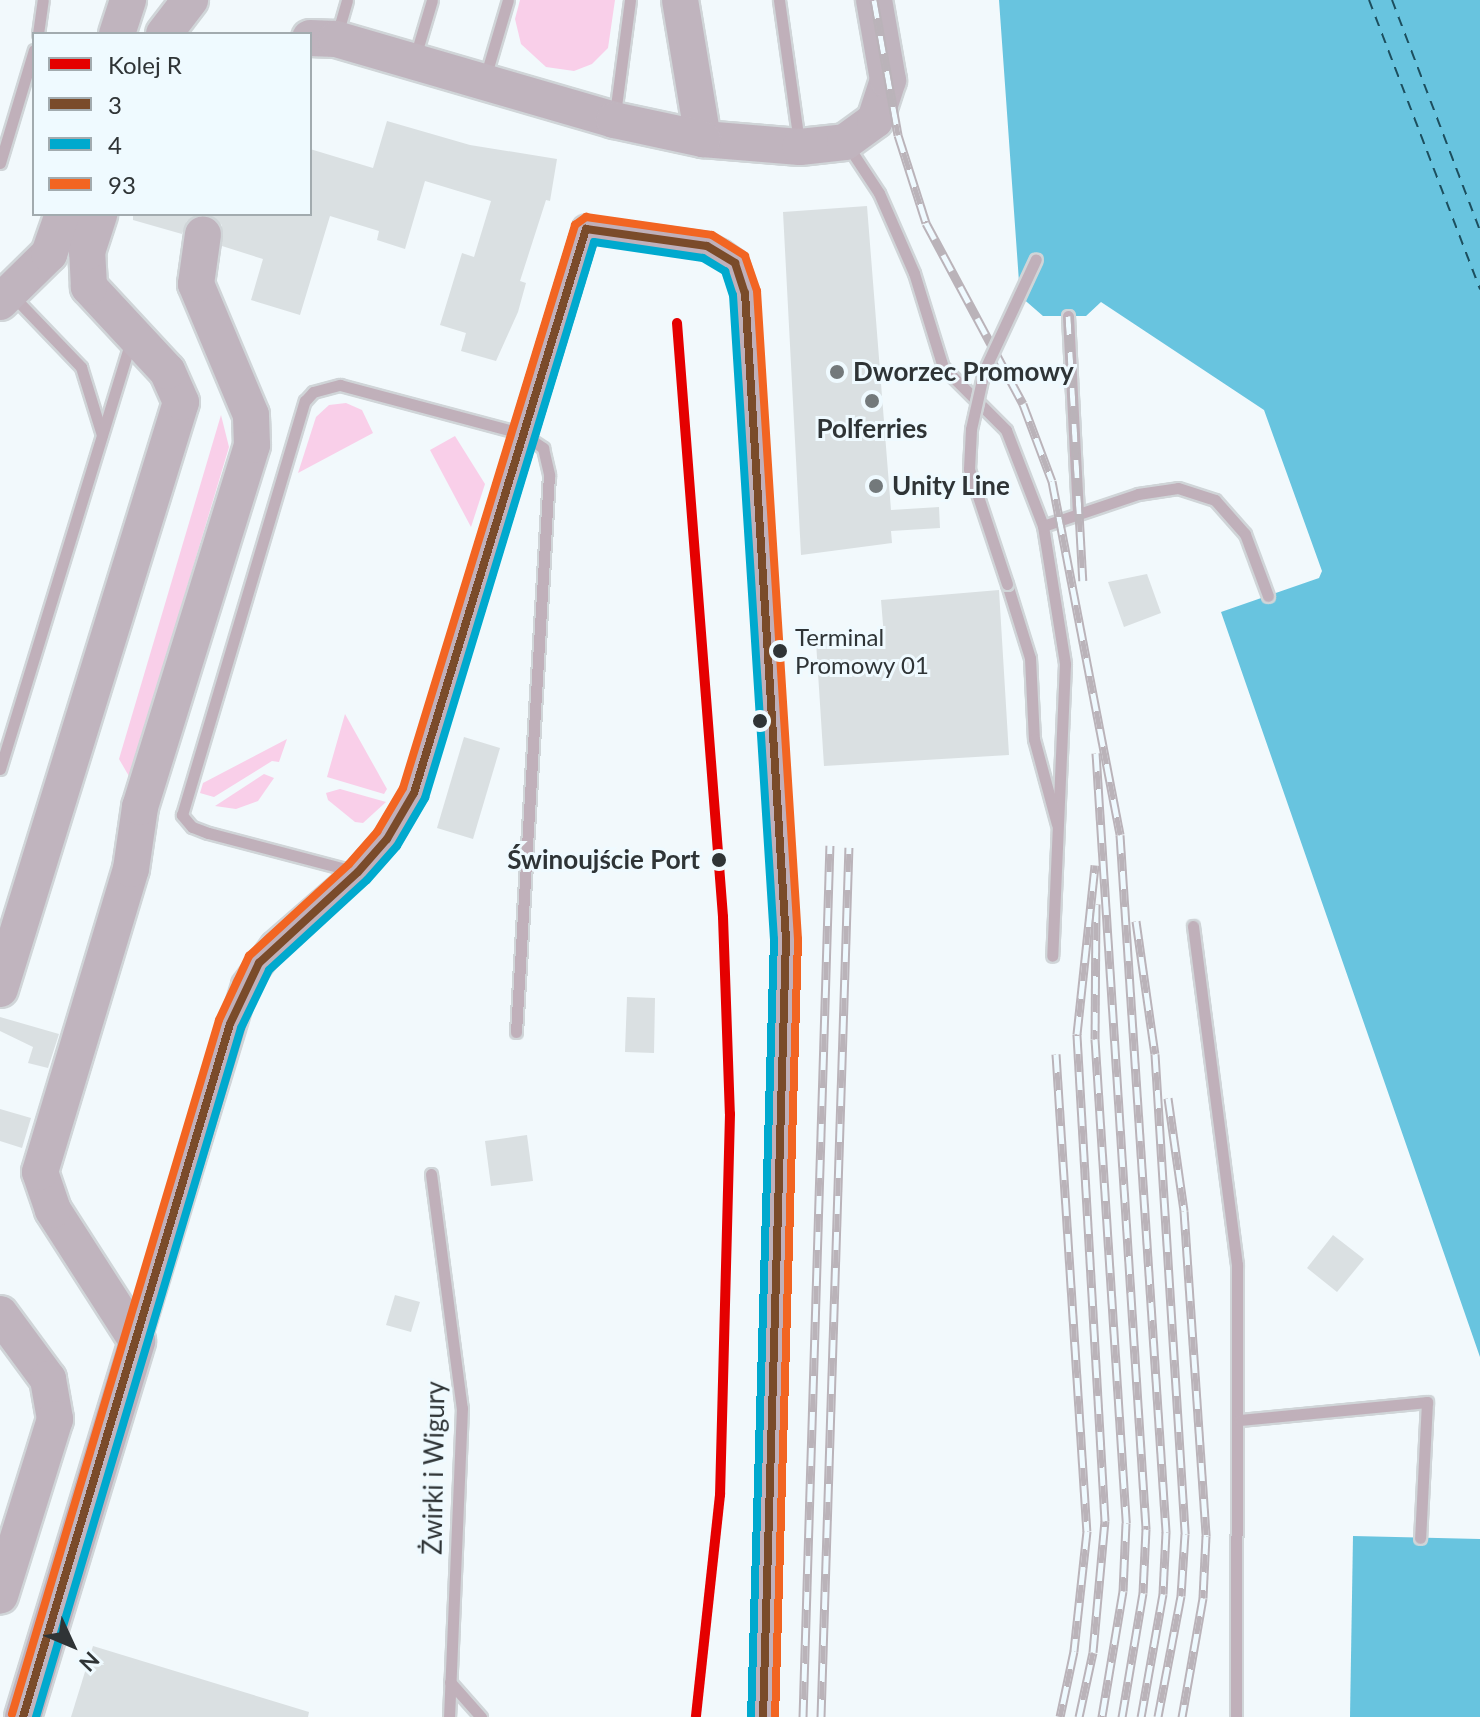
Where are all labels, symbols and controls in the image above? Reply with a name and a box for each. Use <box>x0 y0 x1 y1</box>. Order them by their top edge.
legend <box>32 32 312 216</box>
text: Kolej R <box>108 50 182 79</box>
text: 3 <box>108 90 122 119</box>
text: 4 <box>108 130 122 159</box>
text: 93 <box>108 170 136 199</box>
place label: Dworzec Promowy <box>853 356 1074 388</box>
marker: Dworzec Promowy <box>828 363 846 381</box>
marker: Polferries <box>863 392 881 410</box>
place label: Polferries <box>816 413 928 445</box>
place label: Unity Line <box>892 470 1011 502</box>
marker: Unity Line <box>867 477 885 495</box>
place label: Terminal Promowy 01 <box>795 623 929 679</box>
marker: Terminal Promowy 01 <box>772 643 788 659</box>
unlabelled marker <box>752 713 768 729</box>
place label: Świnoujście Port <box>507 844 700 876</box>
marker: Świnoujście Port <box>707 848 731 872</box>
street label: Żwirki i Wigury <box>417 1381 451 1555</box>
north arrow <box>32 1605 112 1685</box>
text: N <box>74 1647 105 1677</box>

